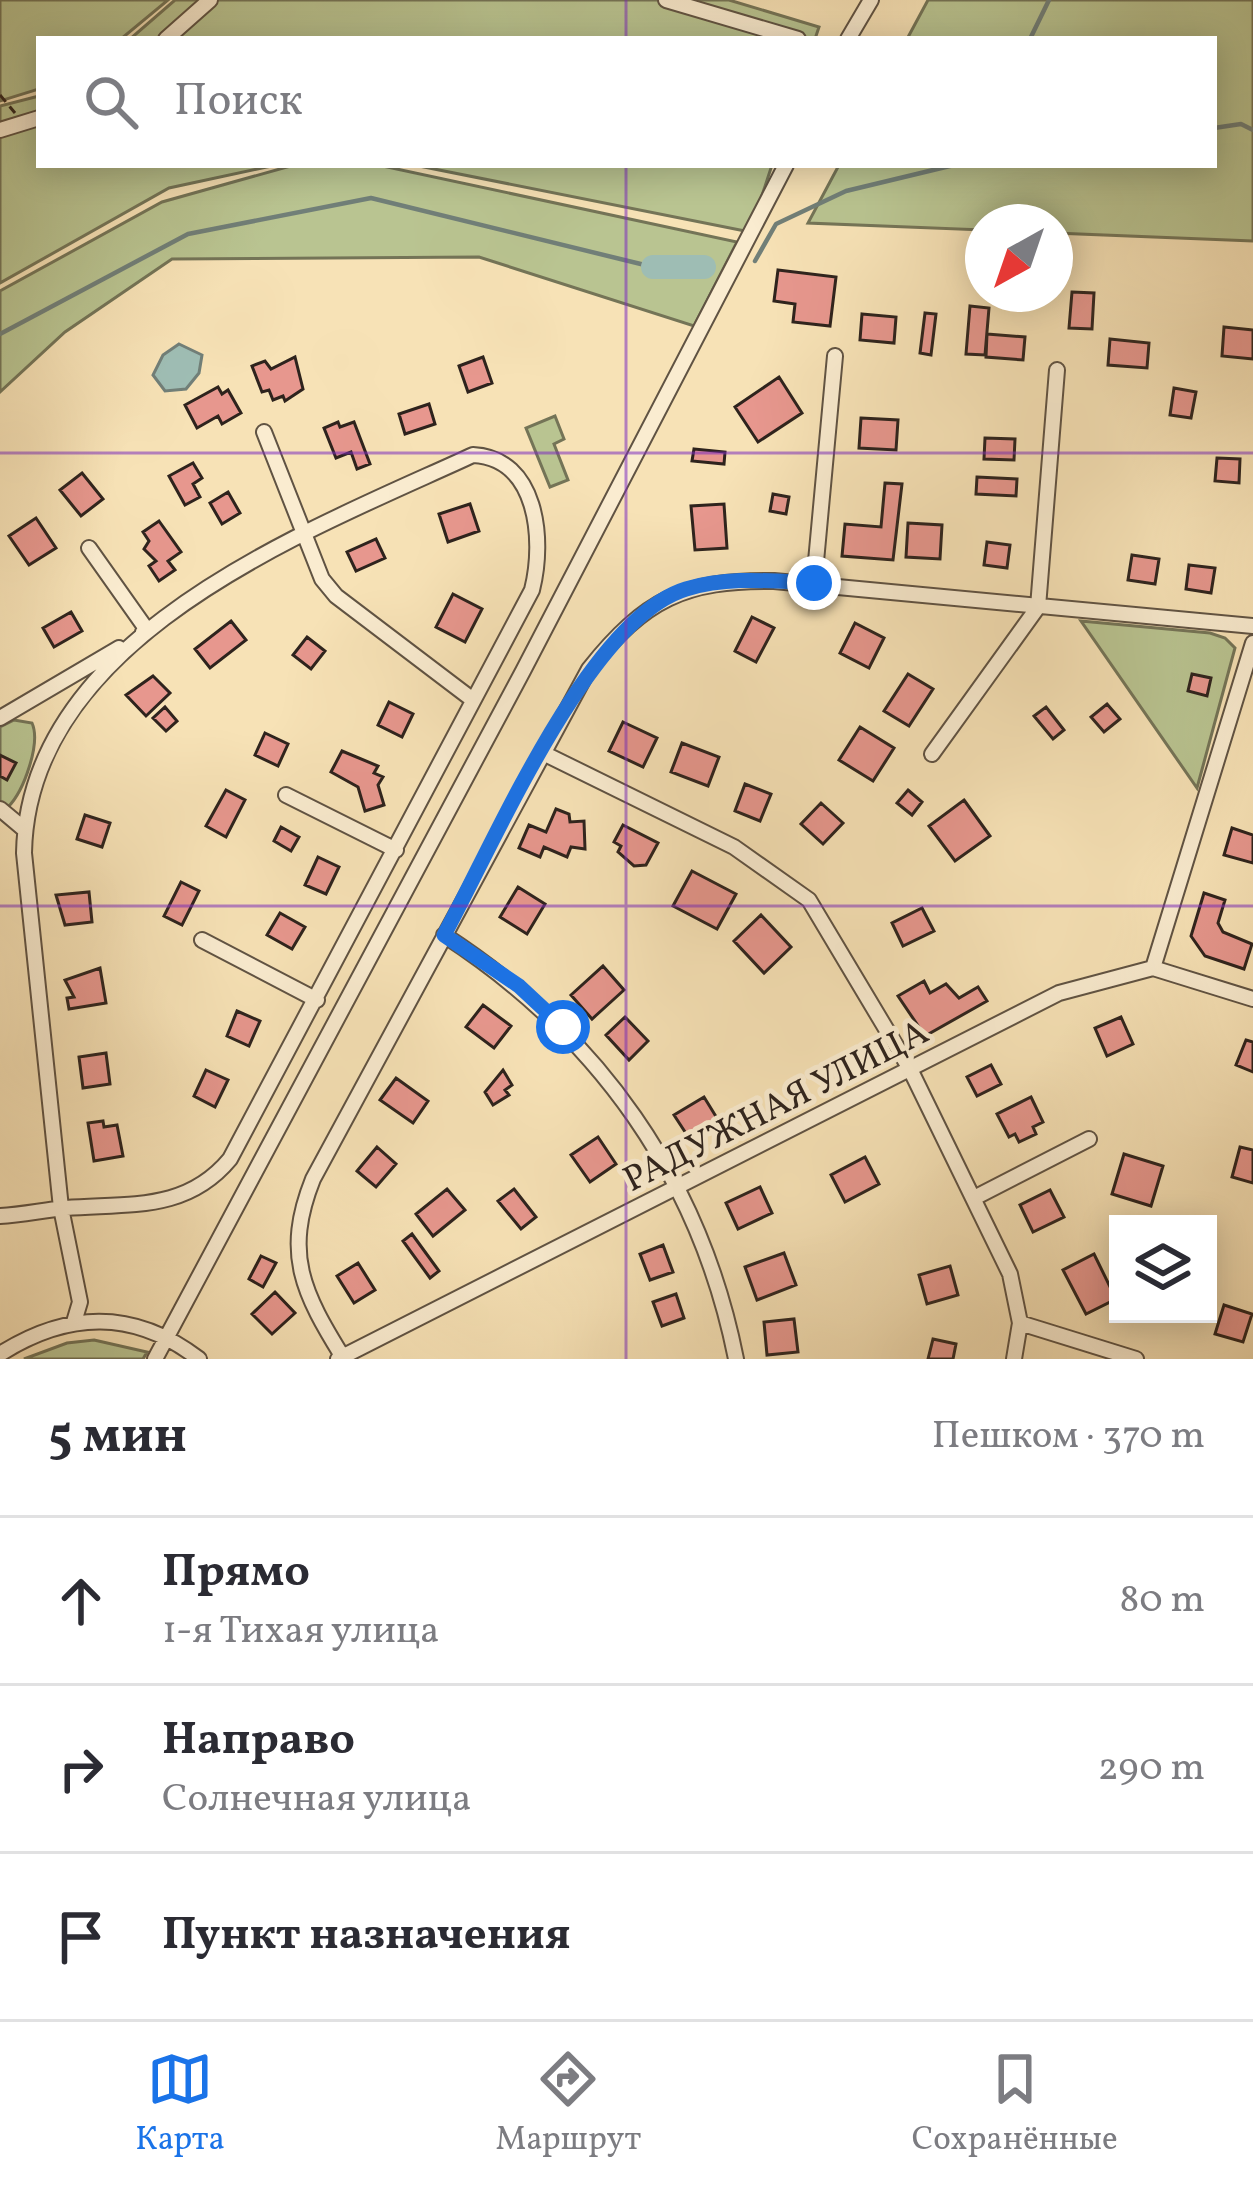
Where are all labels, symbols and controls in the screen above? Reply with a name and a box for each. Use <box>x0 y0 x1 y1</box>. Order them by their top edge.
search box <box>36 36 1217 168</box>
icon: search <box>78 69 144 135</box>
text: Поиск <box>174 71 303 134</box>
north arrow <box>965 204 1073 312</box>
route end <box>787 556 841 610</box>
route start <box>536 1000 590 1054</box>
street label: РАДУЖНАЯ УЛИЦА <box>616 1009 938 1206</box>
map controls <box>1109 1215 1217 1323</box>
button: layers <box>1109 1215 1217 1323</box>
text: 5 мин <box>48 1402 187 1473</box>
text: Пешком · 370 m <box>932 1410 1205 1464</box>
text: Прямо <box>162 1542 310 1605</box>
icon: ahead <box>48 1568 114 1634</box>
text: 80 m <box>1119 1574 1205 1628</box>
text: 1-я Тихая улица <box>162 1605 440 1659</box>
text: Направо <box>162 1710 355 1773</box>
icon: right <box>48 1736 114 1802</box>
text: 290 m <box>1098 1742 1205 1796</box>
text: Солнечная улица <box>162 1773 471 1827</box>
icon: arrive <box>48 1904 114 1970</box>
text: Пункт назначения <box>162 1905 571 1968</box>
tab: Карта <box>135 2046 225 2164</box>
tab: Маршрут <box>496 2046 641 2164</box>
tab: Сохранённые <box>912 2046 1118 2164</box>

